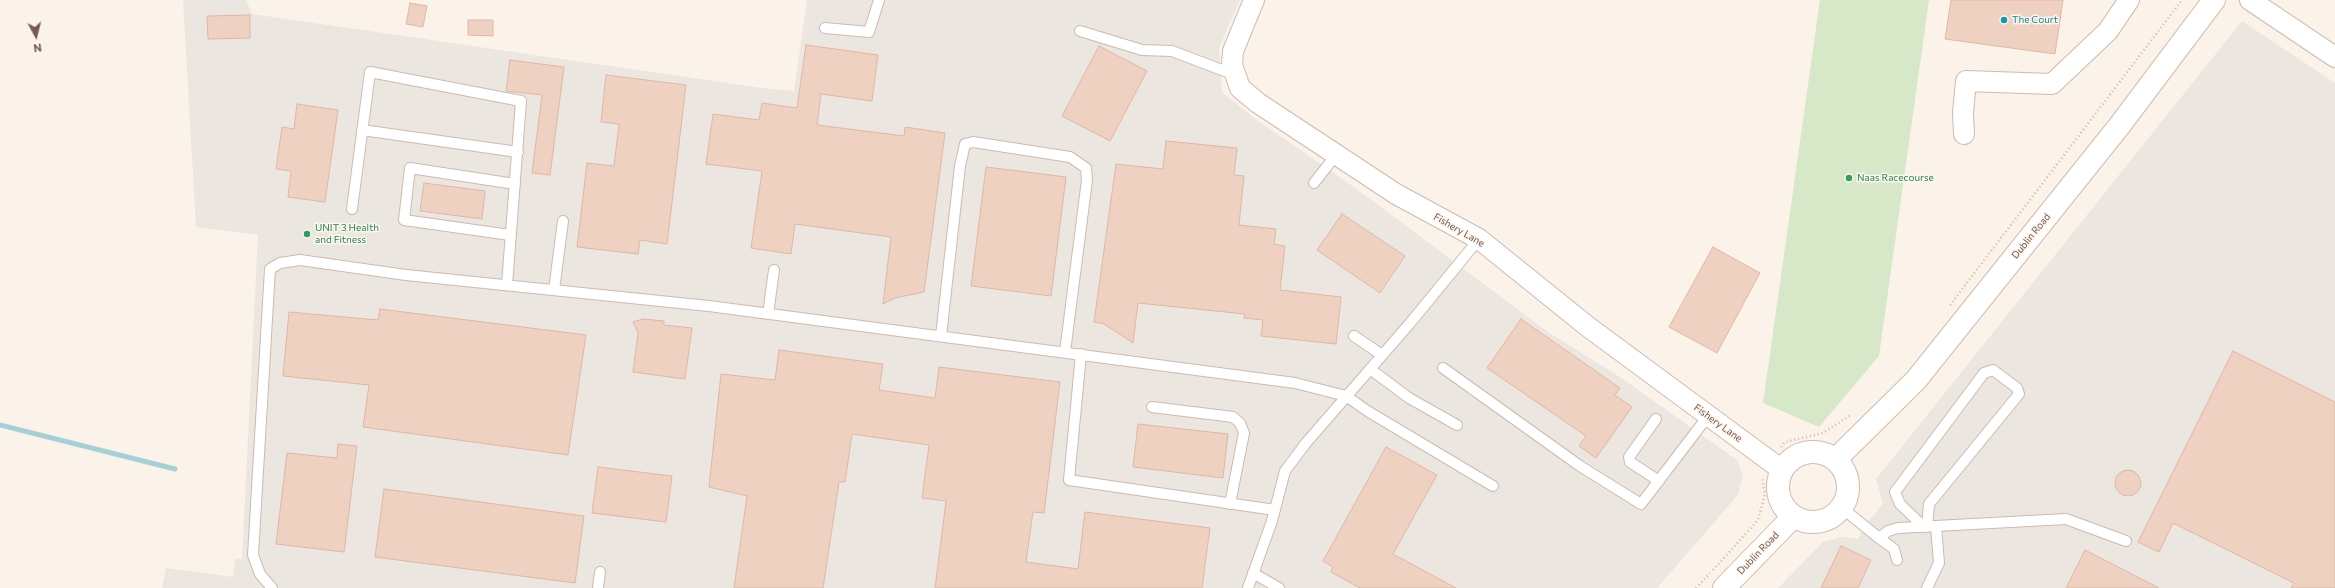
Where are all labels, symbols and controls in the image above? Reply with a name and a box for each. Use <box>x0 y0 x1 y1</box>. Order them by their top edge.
place label: The Court <box>2012 14 2058 26</box>
marker: The Court <box>1999 15 2009 25</box>
north arrow <box>16 16 56 56</box>
text: N <box>33 41 42 55</box>
place label: Naas Racecourse <box>1857 172 1934 184</box>
marker: Naas Racecourse <box>1844 173 1854 183</box>
street label: Fishery Lane <box>1431 211 1487 249</box>
street label: Dublin Road <box>2009 211 2053 261</box>
place label: UNIT 3 Health and Fitness <box>315 222 379 246</box>
marker: UNIT 3 Health and Fitness <box>302 229 312 239</box>
street label: Fishery Lane <box>1691 401 1745 445</box>
street label: Dublin Road <box>1735 529 1781 577</box>

